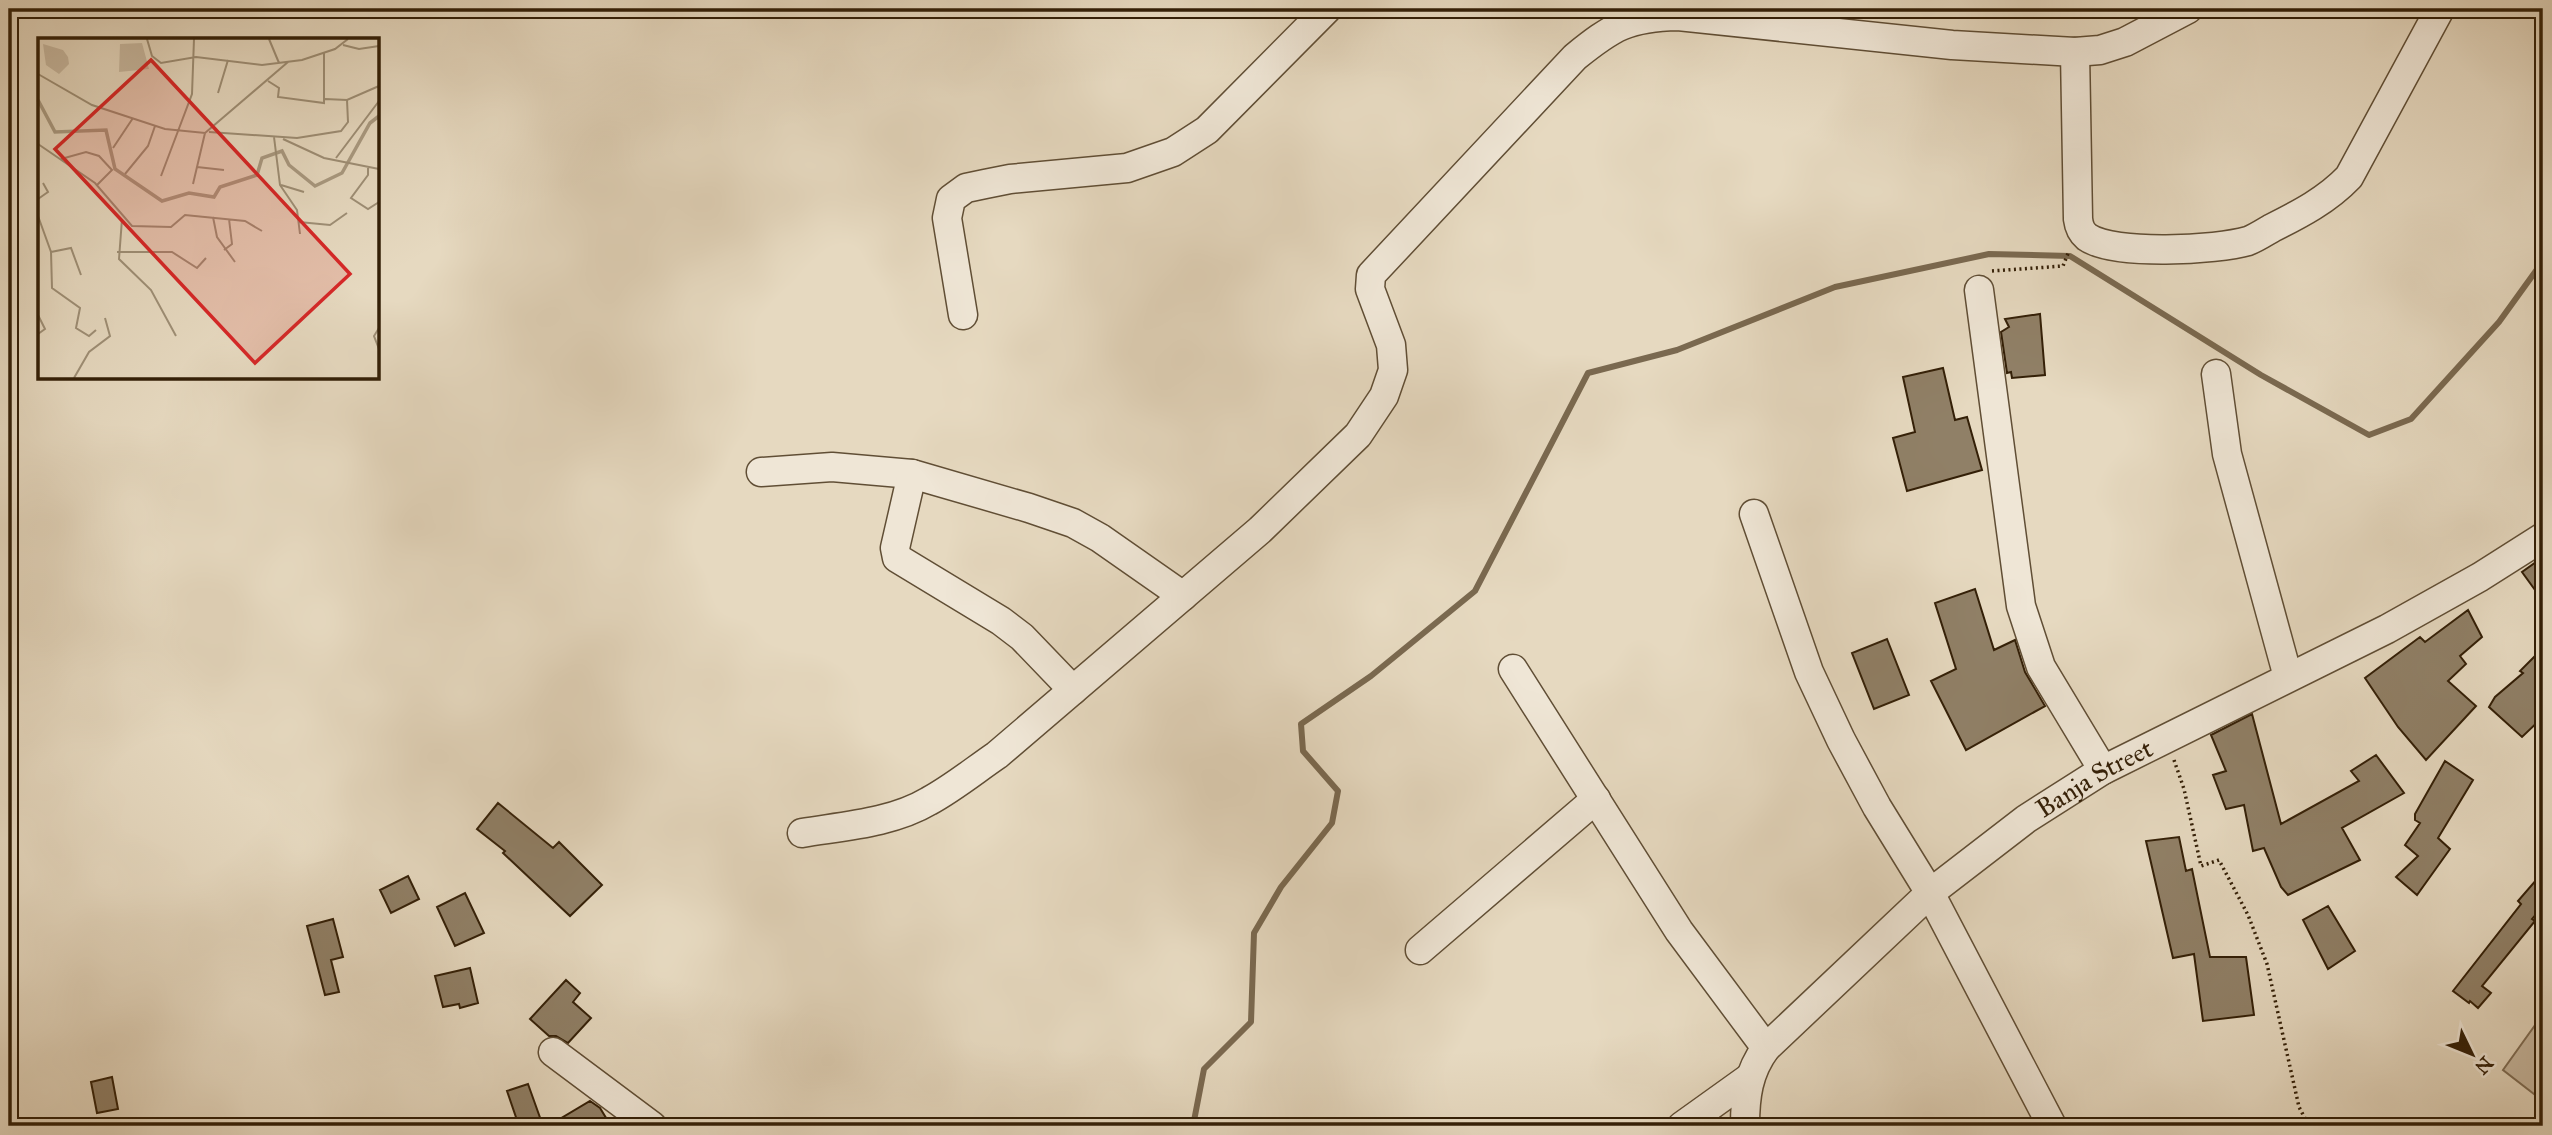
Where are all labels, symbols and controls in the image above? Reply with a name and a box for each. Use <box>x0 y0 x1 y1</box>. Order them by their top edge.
inset map <box>38 38 380 380</box>
street label: Banja Street <box>2030 732 2158 825</box>
north arrow <box>2436 1020 2506 1090</box>
text: N <box>2470 1052 2498 1079</box>

